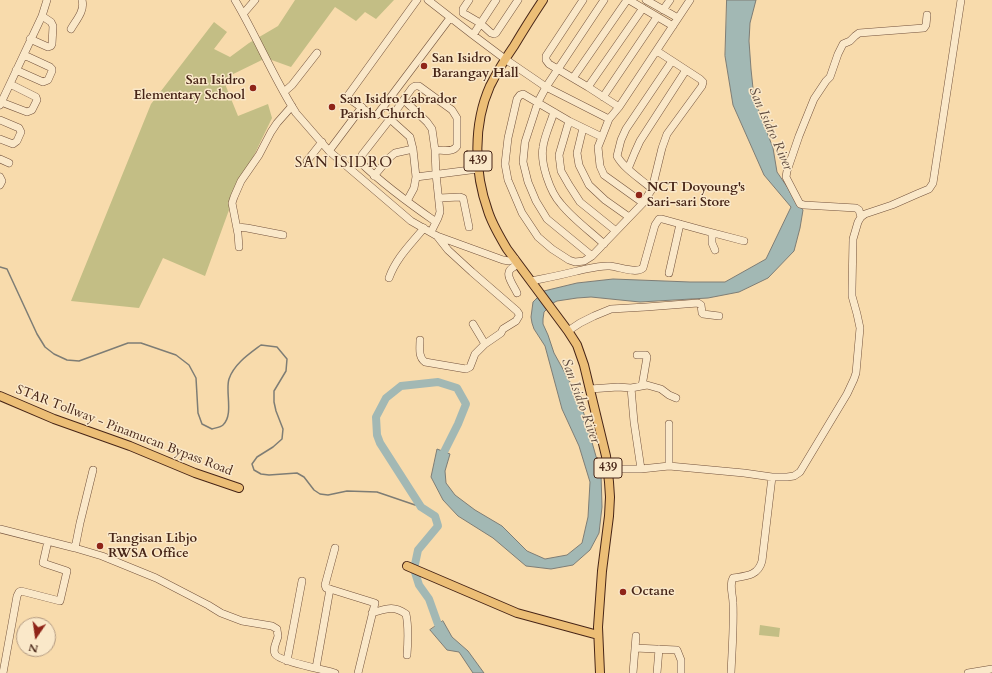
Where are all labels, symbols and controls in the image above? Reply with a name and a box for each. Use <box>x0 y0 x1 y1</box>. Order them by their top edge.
place label: San Isidro Barangay Hall <box>432 51 518 82</box>
marker: San Isidro Barangay Hall <box>419 61 429 71</box>
place label: San Isidro Elementary School <box>133 73 245 104</box>
marker: San Isidro Elementary School <box>248 83 258 93</box>
water label: San Isidro River <box>744 85 796 173</box>
place label: San Isidro Labrador Parish Church <box>340 92 457 123</box>
marker: San Isidro Labrador Parish Church <box>327 102 337 112</box>
road number: 439 <box>464 151 492 171</box>
district label: SAN ISIDRO <box>295 155 393 173</box>
place label: NCT Doyoung's Sari-sari Store <box>647 180 745 211</box>
marker: NCT Doyoung's Sari-sari Store <box>634 190 644 200</box>
water label: San Isidro River <box>557 356 603 446</box>
street label: STAR Tollway - Pinamucan Bypass Road <box>14 382 234 480</box>
road number: 439 <box>594 458 622 478</box>
place label: Tangisan Libjo RWSA Office <box>108 531 197 562</box>
marker: Tangisan Libjo RWSA Office <box>95 541 105 551</box>
place label: Octane <box>631 584 675 600</box>
marker: Octane <box>618 587 628 597</box>
north arrow <box>16 617 56 657</box>
text: N <box>27 640 40 657</box>

